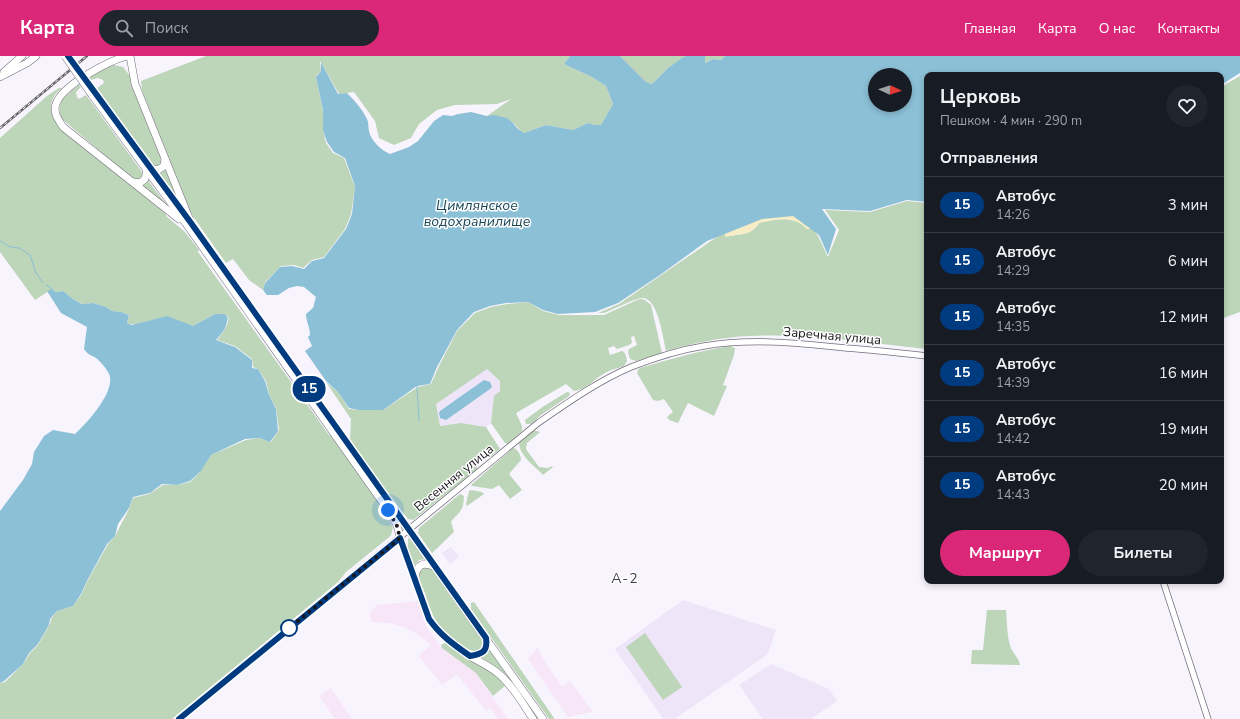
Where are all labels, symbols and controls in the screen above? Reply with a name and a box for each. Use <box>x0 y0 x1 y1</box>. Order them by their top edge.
search box <box>99 10 379 46</box>
text: Карта <box>20 15 75 41</box>
icon: search <box>113 17 135 39</box>
text: Поиск <box>145 18 188 38</box>
text: Главная <box>964 19 1016 38</box>
text: Карта <box>1038 19 1077 38</box>
text: О нас <box>1099 19 1135 38</box>
text: Контакты <box>1157 19 1220 38</box>
north arrow <box>868 68 912 112</box>
map controls <box>868 68 912 112</box>
text: Церковь <box>940 84 1021 110</box>
button: heart <box>1166 85 1208 127</box>
text: Пешком · 4 мин · 290 m <box>940 112 1082 130</box>
text: Отправления <box>940 148 1038 168</box>
text: Автобус <box>996 186 1056 206</box>
text: 15 <box>954 195 970 214</box>
text: 3 мин <box>1168 195 1208 215</box>
water label: Цимлянское водохранилище <box>424 196 531 231</box>
text: 14:26 <box>996 206 1030 224</box>
text: Автобус <box>996 242 1056 262</box>
text: 15 <box>954 251 970 270</box>
text: 6 мин <box>1168 251 1208 271</box>
text: 14:29 <box>996 262 1030 280</box>
text: Автобус <box>996 298 1056 318</box>
text: 15 <box>954 307 970 326</box>
text: 12 мин <box>1159 307 1208 327</box>
text: 14:35 <box>996 318 1030 336</box>
street label: Заречная улица <box>782 323 882 349</box>
text: Автобус <box>996 354 1056 374</box>
text: 15 <box>954 363 970 382</box>
text: 16 мин <box>1159 363 1208 383</box>
text: 14:39 <box>996 374 1030 392</box>
line badge: 15 <box>291 376 327 402</box>
text: 15 <box>301 379 317 398</box>
text: Автобус <box>996 410 1056 430</box>
text: 15 <box>954 419 970 438</box>
text: 19 мин <box>1159 419 1208 439</box>
text: 14:42 <box>996 430 1030 448</box>
street label: Весенняя улица <box>410 440 498 516</box>
text: Автобус <box>996 466 1056 486</box>
text: 15 <box>954 475 970 494</box>
text: 20 мин <box>1159 475 1208 495</box>
text: 14:43 <box>996 486 1030 504</box>
your location <box>378 500 398 520</box>
button: Маршрут <box>940 530 1070 576</box>
button: Билеты <box>1078 530 1208 576</box>
district label: А-2 <box>611 569 639 588</box>
unlabelled marker <box>280 619 298 637</box>

